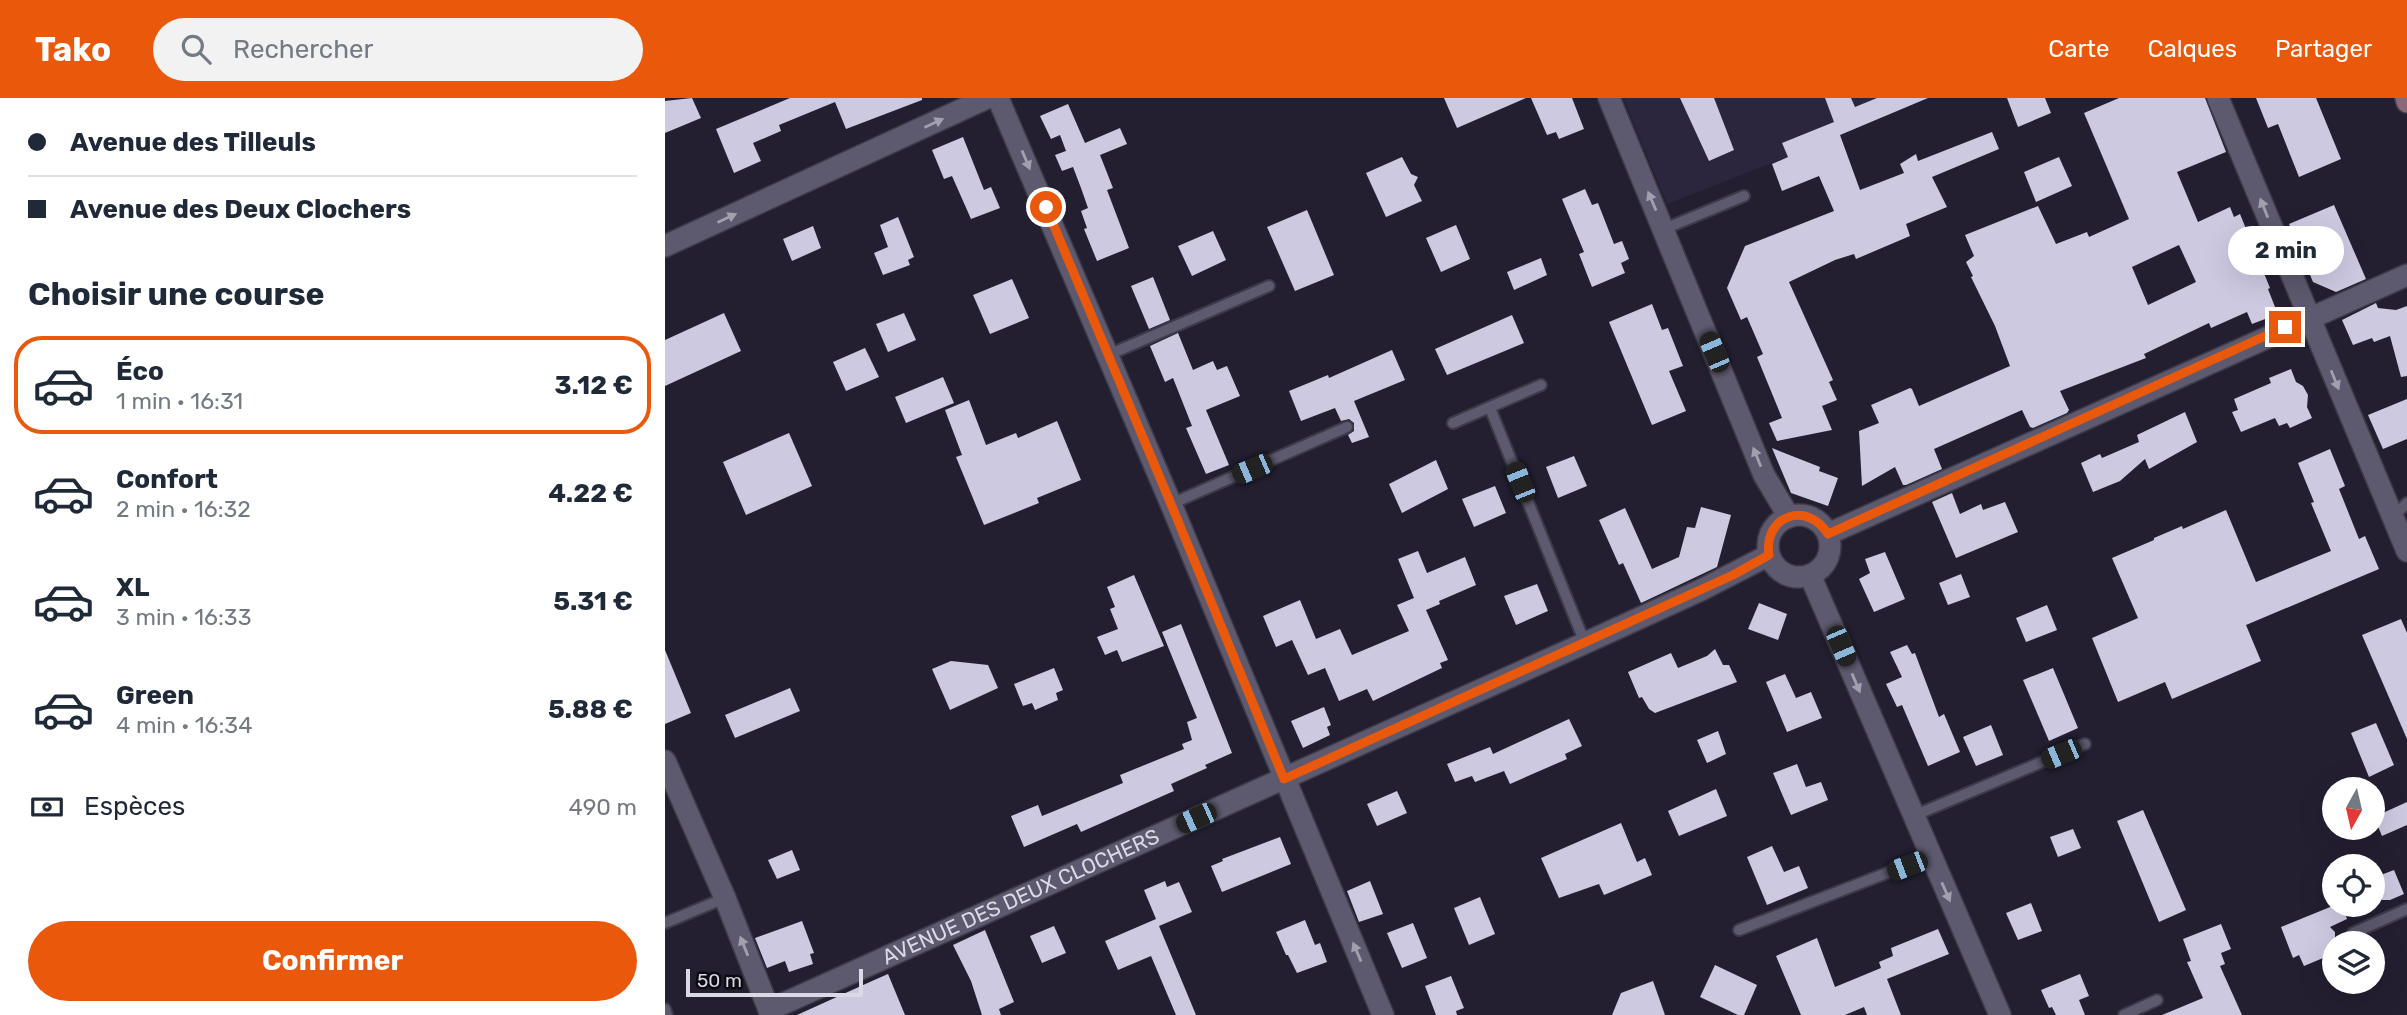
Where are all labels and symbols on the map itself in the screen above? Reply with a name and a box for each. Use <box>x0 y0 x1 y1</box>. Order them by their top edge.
one-way arrow <box>924 117 944 129</box>
one-way arrow <box>1021 150 1032 171</box>
one-way arrow <box>1646 190 1657 211</box>
route start <box>1030 191 1062 223</box>
one-way arrow <box>2258 198 2269 219</box>
one-way arrow <box>717 212 737 224</box>
callout: 2 min <box>2227 226 2343 274</box>
route end <box>2269 311 2301 343</box>
car <box>1697 329 1732 375</box>
one-way arrow <box>2330 369 2341 390</box>
one-way arrow <box>1751 446 1762 467</box>
car <box>1229 451 1276 487</box>
car <box>1503 459 1538 505</box>
car <box>1824 623 1859 669</box>
one-way arrow <box>1850 673 1862 693</box>
car <box>2038 736 2085 772</box>
north arrow <box>2322 777 2385 840</box>
car <box>1173 800 1220 836</box>
street label: AVENUE DES DEUX CLOCHERS <box>878 823 1163 969</box>
car <box>1884 849 1931 883</box>
one-way arrow <box>1941 882 1952 903</box>
one-way arrow <box>738 936 749 957</box>
one-way arrow <box>1351 941 1362 962</box>
scale bar <box>686 966 863 998</box>

